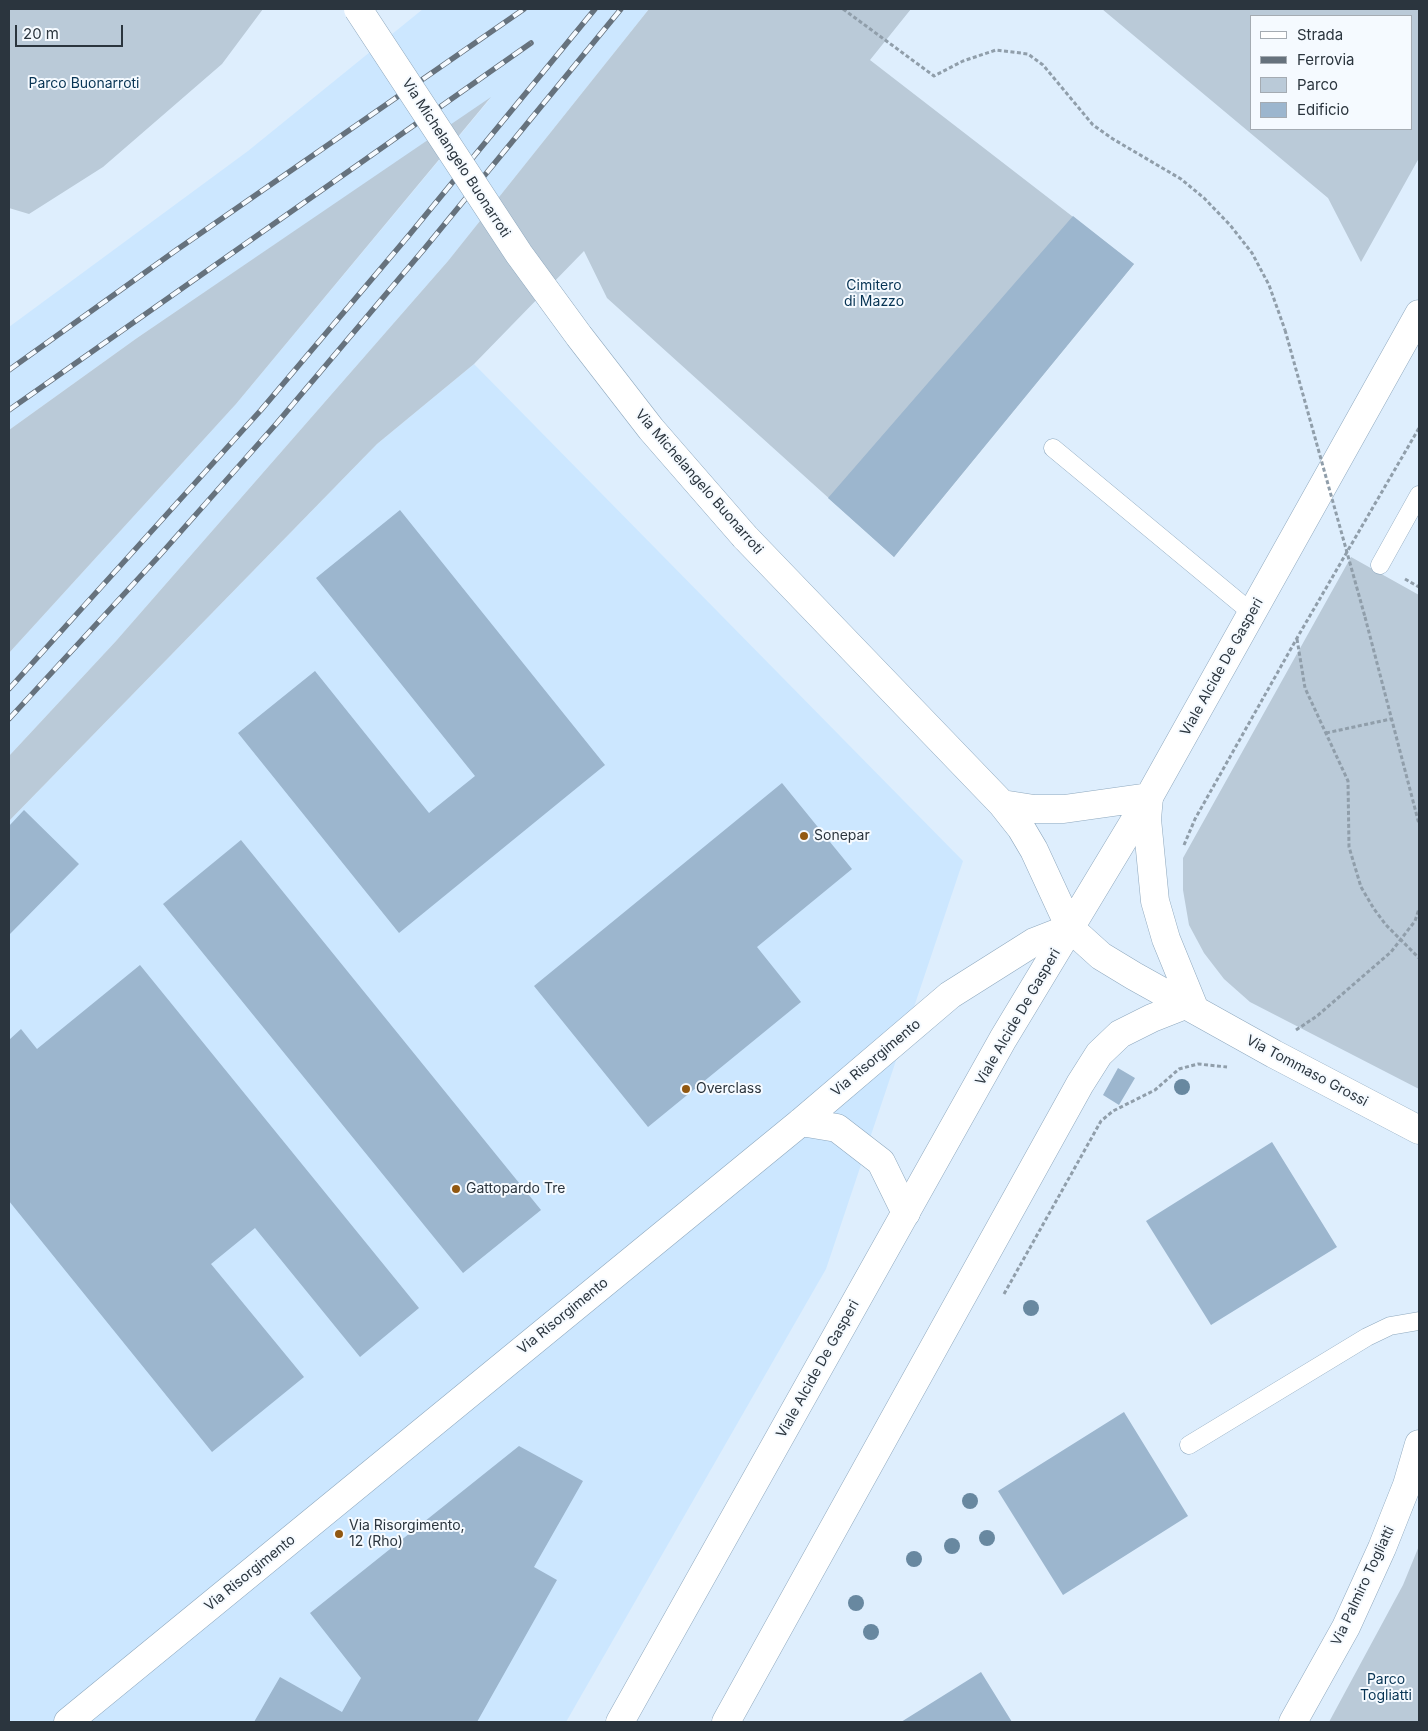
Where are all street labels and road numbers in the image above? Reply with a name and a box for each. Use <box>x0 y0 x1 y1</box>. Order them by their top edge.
street label: Via Michelangelo Buonarroti <box>398 75 514 241</box>
street label: Via Michelangelo Buonarroti <box>632 406 766 558</box>
street label: Viale Alcide De Gasperi <box>1177 595 1267 739</box>
street label: Viale Alcide De Gasperi <box>972 946 1064 1088</box>
street label: Via Risorgimento <box>828 1016 924 1100</box>
street label: Via Tommaso Grossi <box>1243 1032 1371 1110</box>
street label: Via Risorgimento <box>514 1274 612 1358</box>
street label: Viale Alcide De Gasperi <box>773 1297 863 1441</box>
street label: Via Palmiro Togliatti <box>1328 1524 1398 1648</box>
street label: Via Risorgimento <box>201 1531 299 1615</box>

